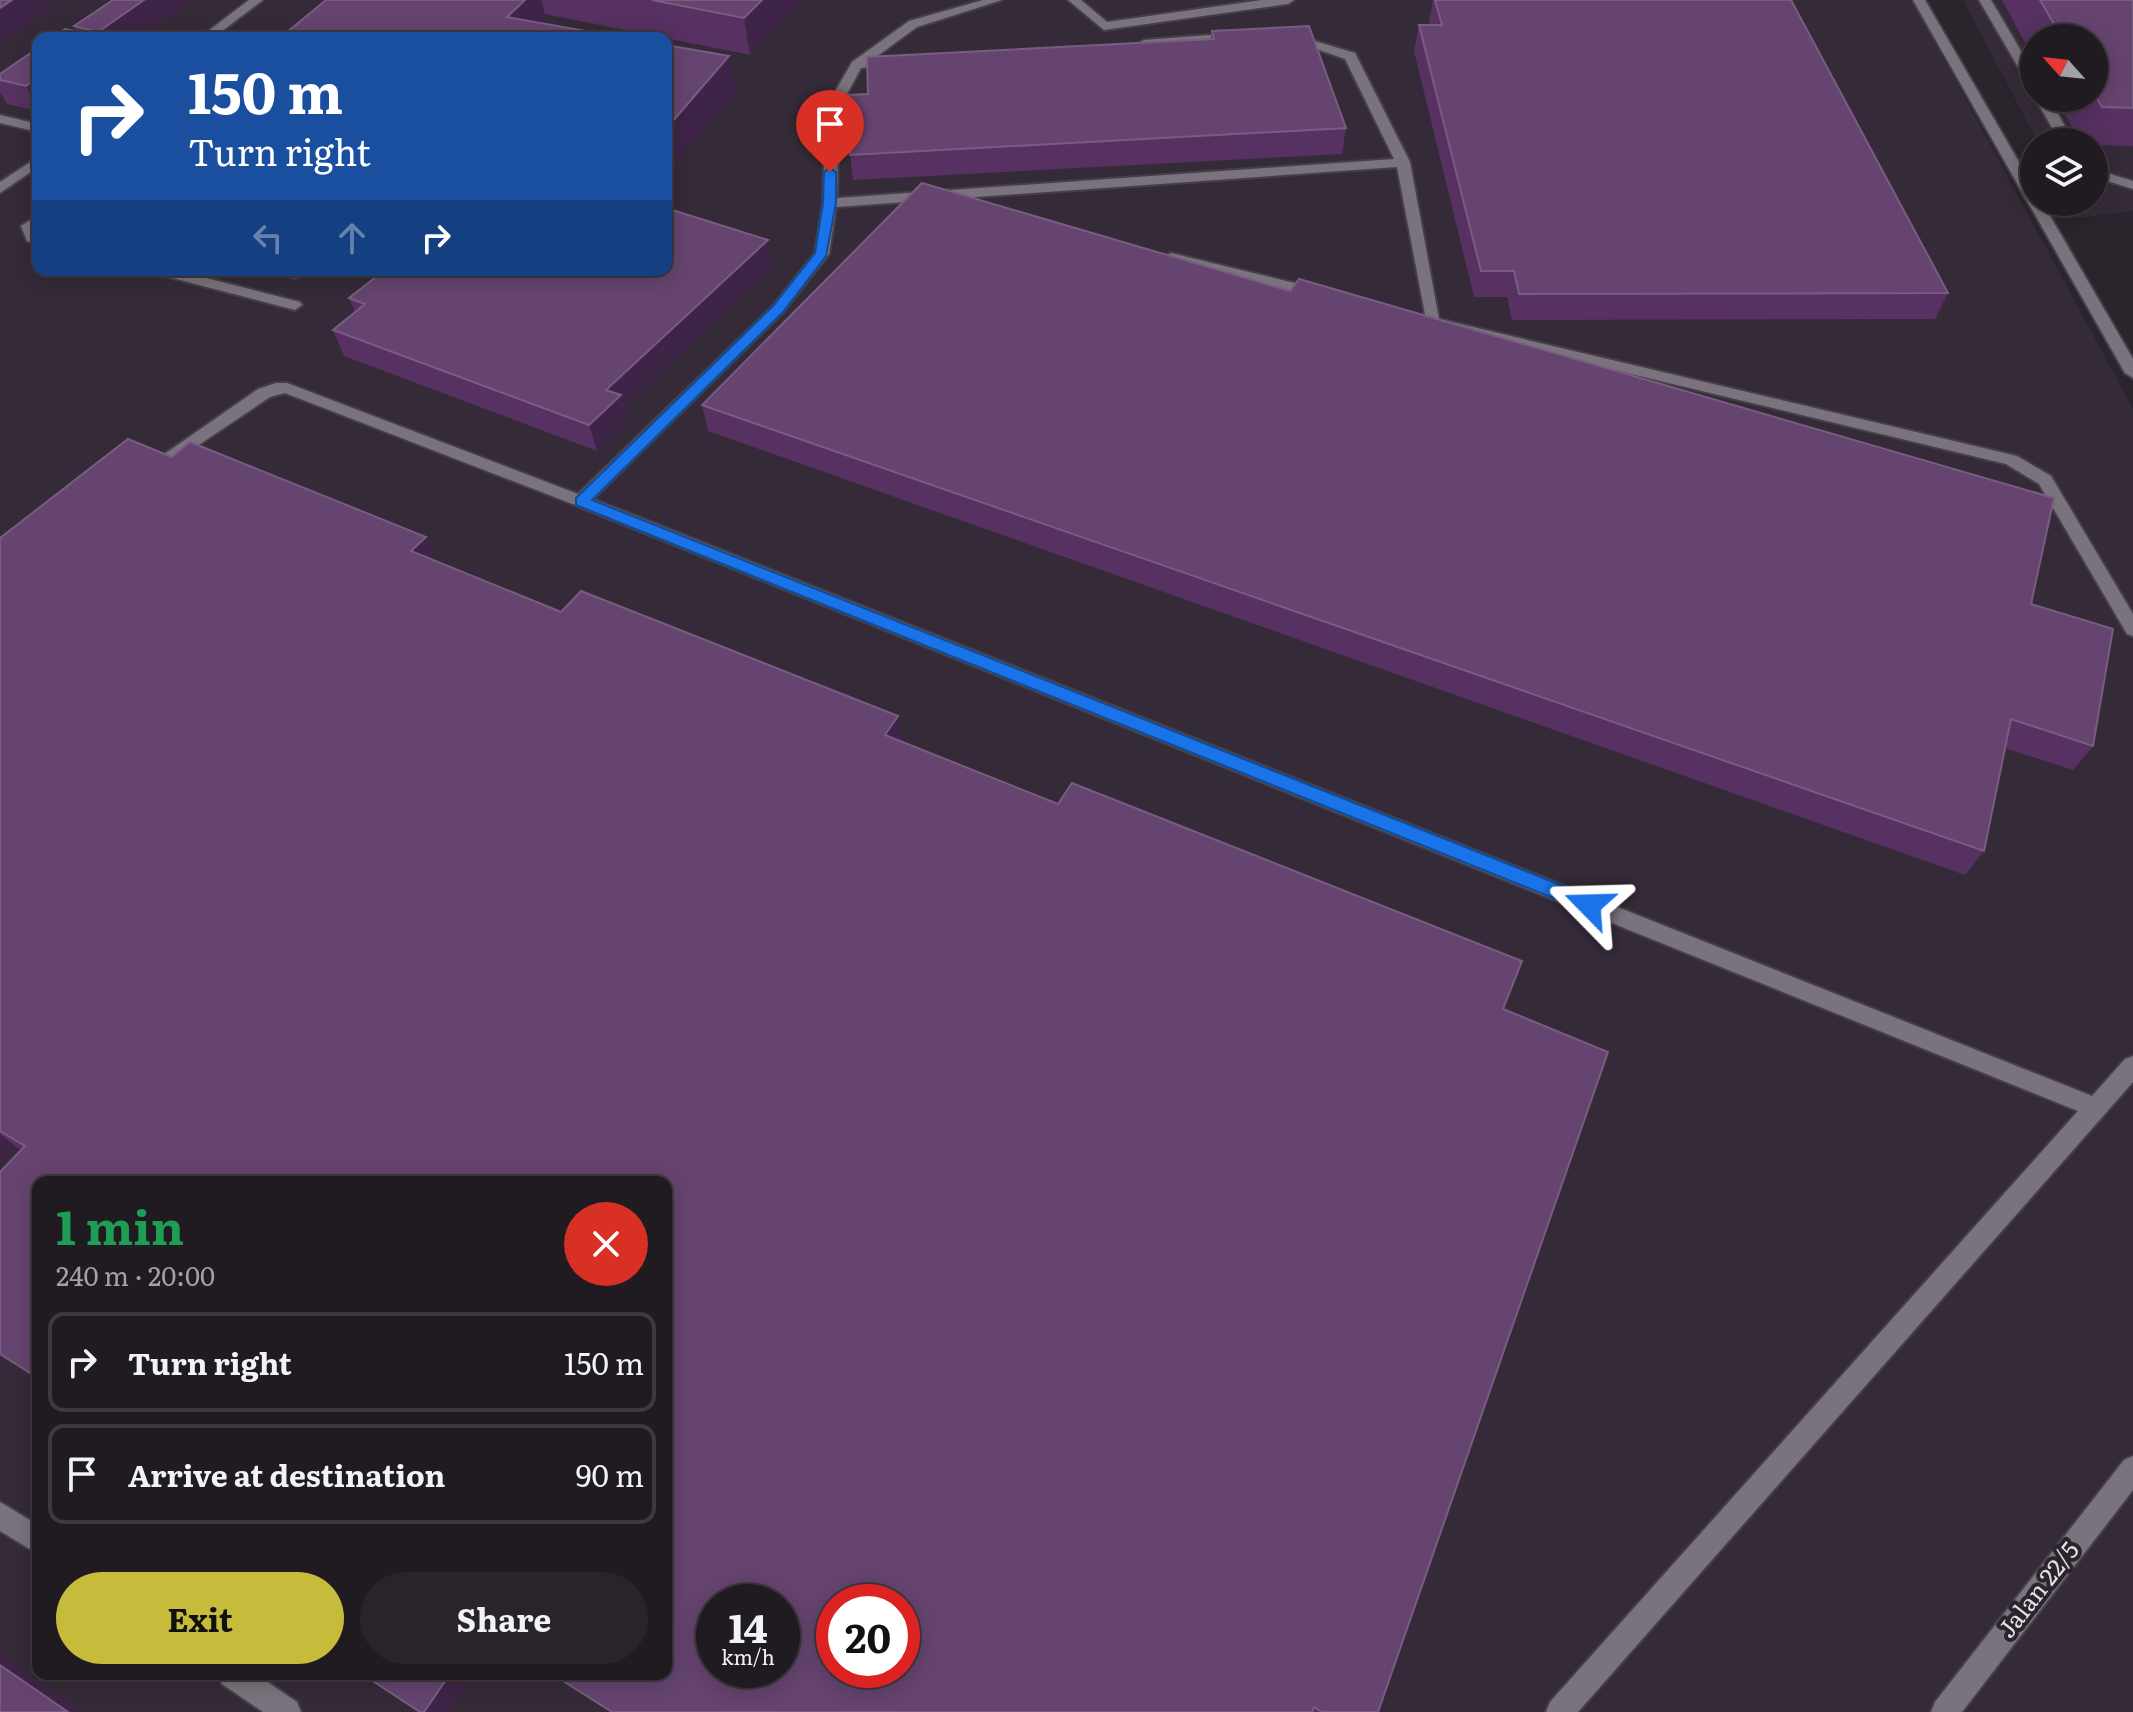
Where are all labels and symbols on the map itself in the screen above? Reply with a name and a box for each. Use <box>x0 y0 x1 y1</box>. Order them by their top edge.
north arrow <box>2020 24 2108 112</box>
pin <box>796 90 864 172</box>
position arrow <box>1547 863 1631 947</box>
street label: Jalan 22/5 <box>1988 1533 2086 1644</box>
speed limit sign: 20 <box>816 1584 920 1688</box>

